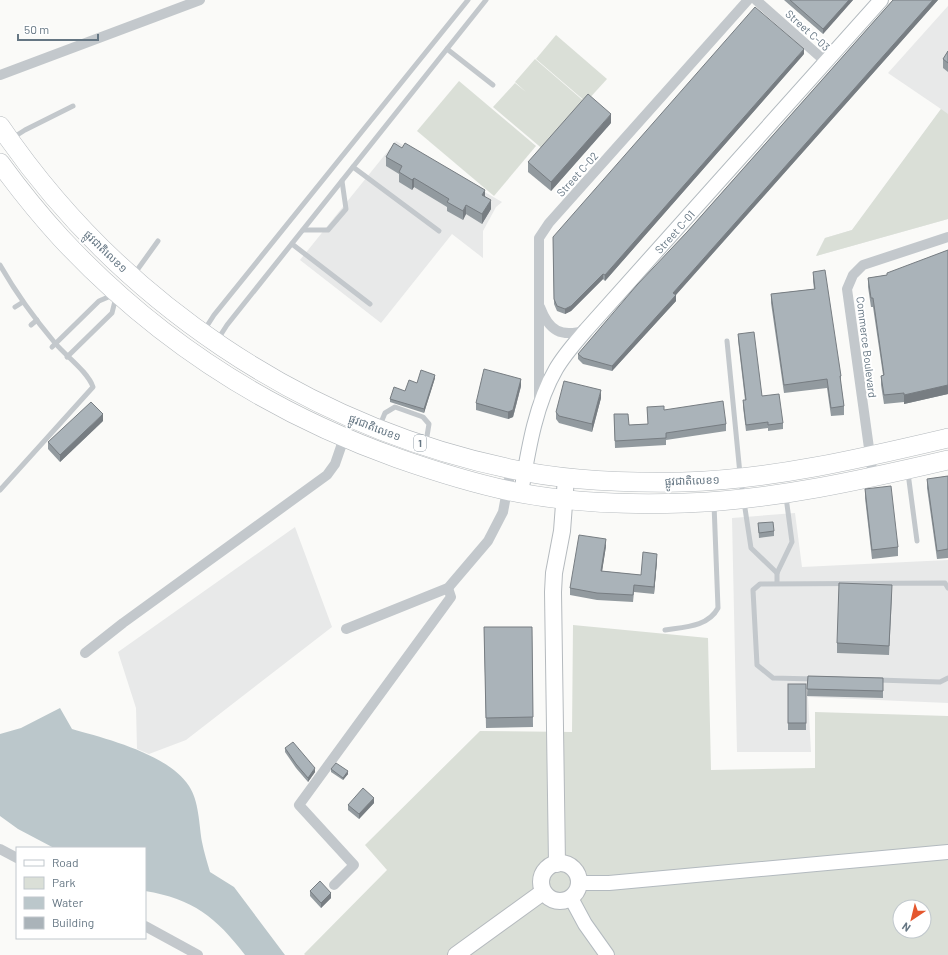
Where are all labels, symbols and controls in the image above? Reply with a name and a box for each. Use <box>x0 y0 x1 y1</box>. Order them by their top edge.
street label: Street C-03 <box>783 7 833 53</box>
scale bar <box>18 16 98 42</box>
text: 50 m <box>24 22 49 36</box>
street label: Street C-02 <box>554 149 600 199</box>
street label: Street C-01 <box>652 207 697 256</box>
street label: ផ្លូវជាតិលេខ១ <box>79 227 130 278</box>
street label: Commerce Boulevard <box>854 296 880 398</box>
street label: ផ្លូវជាតិលេខ១ <box>345 411 403 447</box>
road number: 1 <box>414 435 426 451</box>
street label: ផ្លូវជាតិលេខ១ <box>664 473 720 492</box>
legend <box>16 847 146 939</box>
text: Road <box>52 855 79 869</box>
text: Park <box>52 875 76 889</box>
text: Water <box>52 895 84 909</box>
north arrow <box>892 899 932 939</box>
text: Building <box>52 915 94 929</box>
text: N <box>899 920 913 935</box>

